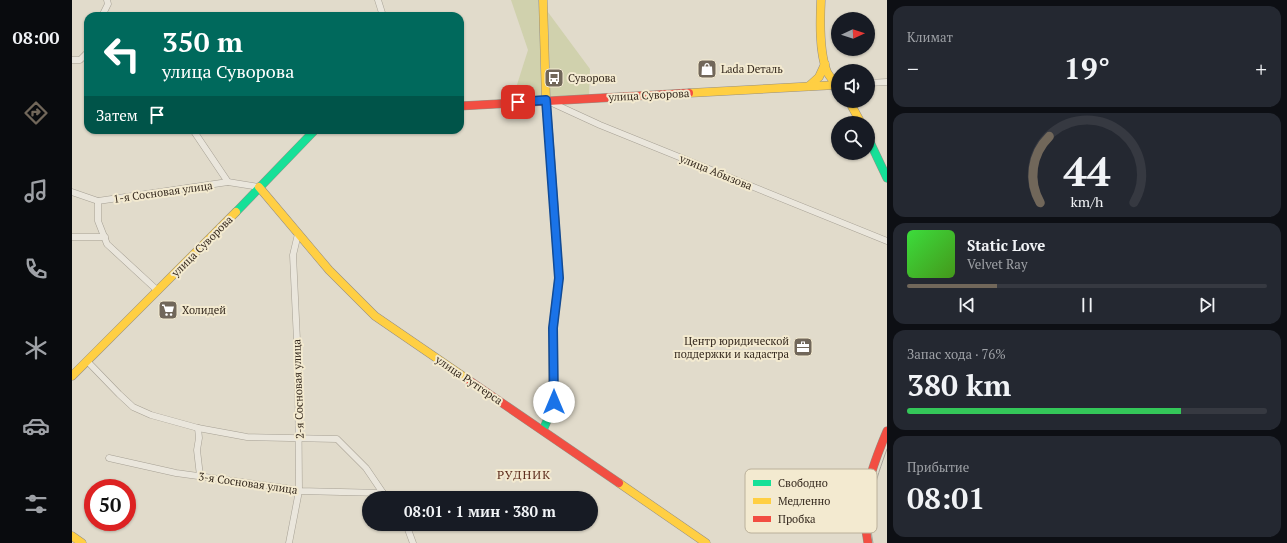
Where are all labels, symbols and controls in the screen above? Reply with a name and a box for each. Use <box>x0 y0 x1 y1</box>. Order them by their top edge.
north arrow <box>831 12 875 56</box>
map controls <box>831 12 875 160</box>
text: 350 m <box>162 23 243 60</box>
text: 08:00 <box>13 25 59 49</box>
icon: left <box>96 28 148 80</box>
text: Климат <box>907 28 953 46</box>
text: 19° <box>1064 48 1110 88</box>
text: − <box>907 54 919 83</box>
text: + <box>1255 54 1267 83</box>
shop icon: Lada Dеталь <box>696 58 718 80</box>
text: улица Суворова <box>162 59 294 83</box>
place label: Lada Dеталь <box>721 62 783 76</box>
button: sound <box>831 64 875 108</box>
bus stop icon: Суворова <box>543 67 565 89</box>
place label: Суворова <box>568 71 616 85</box>
pin <box>501 85 535 119</box>
street label: улица Суворова <box>607 86 690 104</box>
icon: arrive <box>507 91 529 113</box>
icon: directions <box>22 99 50 127</box>
icon: arrive <box>146 104 168 126</box>
text: Затем <box>96 105 138 125</box>
button: search <box>831 116 875 160</box>
text: 44 <box>1063 143 1111 198</box>
street label: улица Абызова <box>677 151 755 193</box>
icon: music <box>22 177 50 205</box>
street label: 1-я Сосновая улица <box>112 178 214 206</box>
text: km/h <box>1071 191 1104 210</box>
street label: улица Суворова <box>168 212 236 280</box>
text: Static Love <box>967 235 1045 255</box>
icon: phone <box>22 255 50 283</box>
text: Velvet Ray <box>967 255 1027 273</box>
icon: previous <box>956 294 978 316</box>
icon: pause <box>1076 294 1098 316</box>
icon: next <box>1196 294 1218 316</box>
supermarket icon: Холидей <box>157 299 179 321</box>
place label: Холидей <box>182 303 226 317</box>
icon: climate <box>22 334 50 362</box>
place label: Центр юридической поддержки и кадастра <box>674 334 789 361</box>
office icon: Центр юридической поддержки и кадастра <box>792 336 814 358</box>
street label: 2-я Сосновая улица <box>289 338 307 439</box>
text: Запас хода · 76% <box>907 345 1006 363</box>
street label: улица Рутгерса <box>432 352 506 408</box>
text: 380 km <box>907 365 1011 405</box>
position arrow <box>533 381 575 423</box>
icon: car <box>22 412 50 440</box>
text: Прибытие <box>907 458 969 476</box>
district label: РУДНИК <box>497 467 551 482</box>
street label: 3-я Сосновая улица <box>197 469 299 497</box>
legend <box>745 469 877 533</box>
text: Свободно <box>778 476 828 490</box>
text: 08:01 <box>907 478 985 518</box>
speed limit sign: 50 <box>84 479 136 531</box>
icon: filters <box>22 490 50 518</box>
text: Медленно <box>778 494 830 508</box>
text: 08:01 · 1 мин · 380 m <box>404 501 556 521</box>
text: Пробка <box>778 512 816 526</box>

